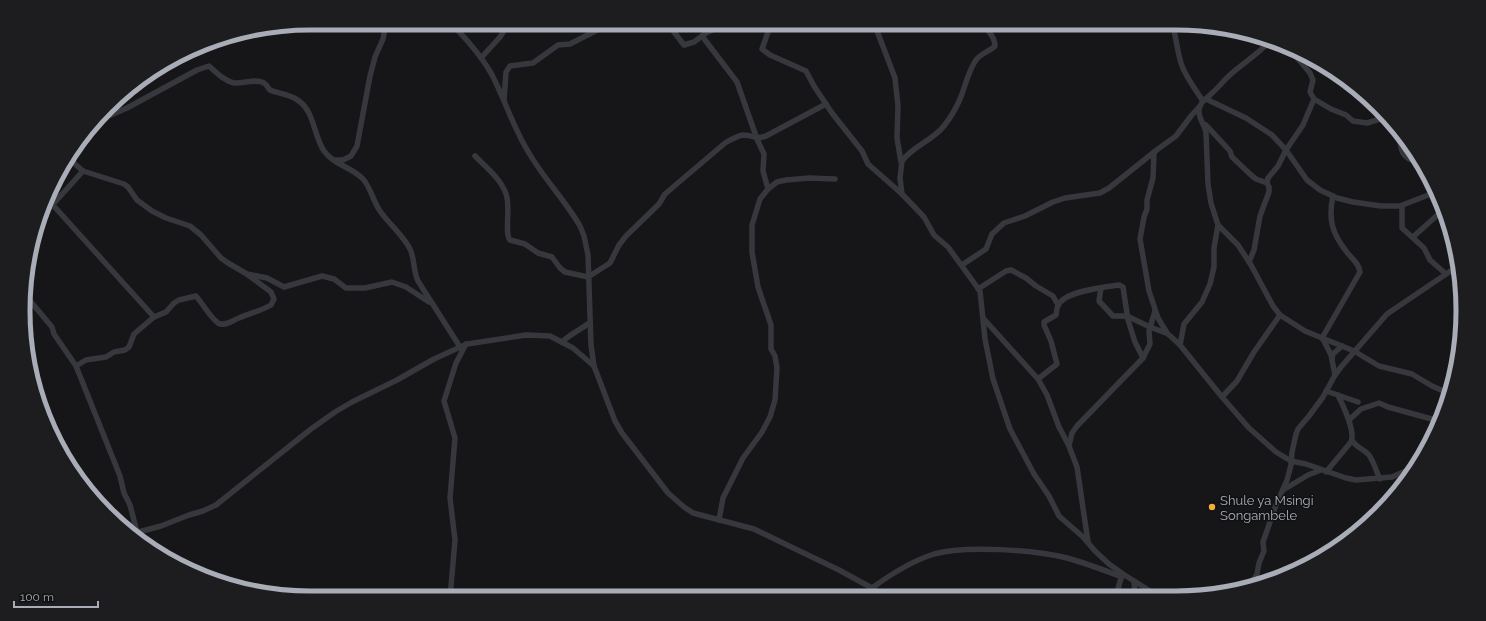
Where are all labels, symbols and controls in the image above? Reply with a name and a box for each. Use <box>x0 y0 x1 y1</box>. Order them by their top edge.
place label: Shule ya Msingi Songambele <box>1220 493 1313 523</box>
marker: Shule ya Msingi Songambele <box>1207 502 1217 512</box>
scale bar <box>14 583 98 609</box>
text: 100 m <box>20 590 54 604</box>

